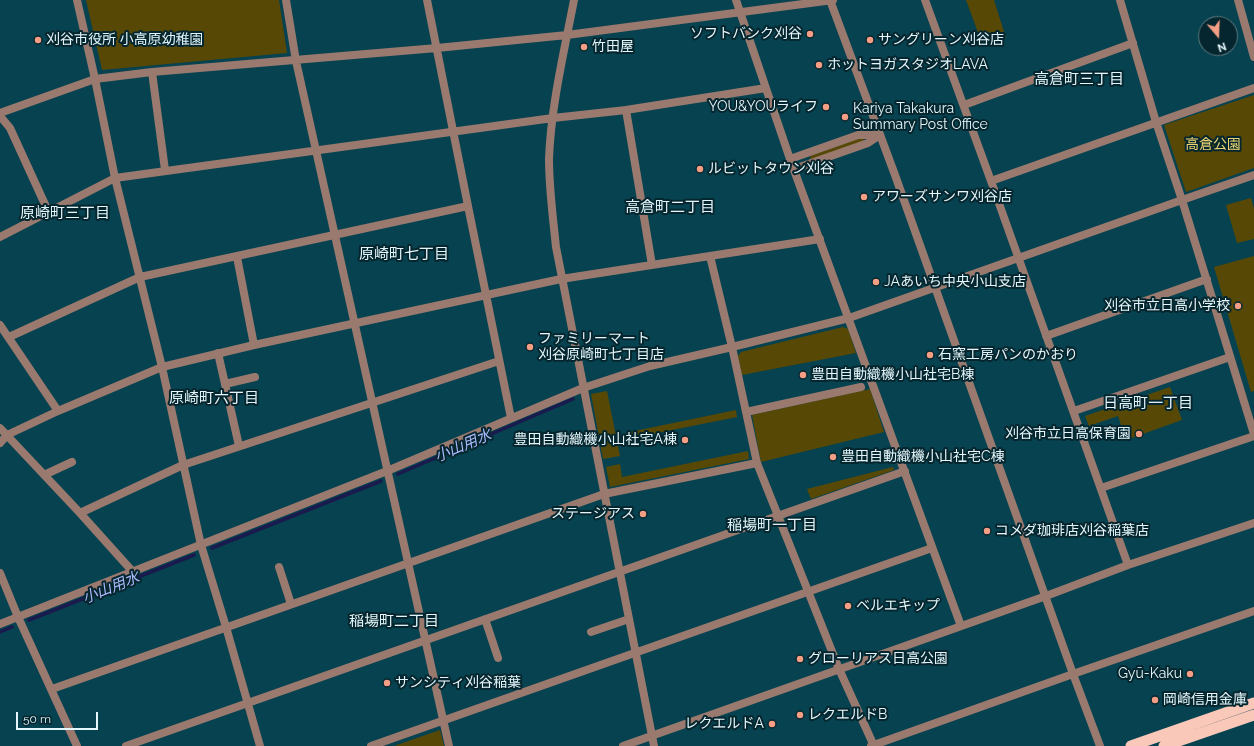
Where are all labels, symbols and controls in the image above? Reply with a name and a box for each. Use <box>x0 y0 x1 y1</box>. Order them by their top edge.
north arrow <box>1198 16 1238 56</box>
place label: ソフトバンク刈谷 <box>690 26 802 42</box>
marker: ソフトバンク刈谷 <box>805 29 815 39</box>
place label: 刈谷市役所 小高原幼稚園 <box>46 32 204 48</box>
place label: サングリーン刈谷店 <box>878 32 1004 48</box>
marker: 刈谷市役所 小高原幼稚園 <box>33 35 43 45</box>
marker: サングリーン刈谷店 <box>865 35 875 45</box>
place label: 竹田屋 <box>592 39 634 55</box>
text: N <box>1216 39 1228 54</box>
marker: 竹田屋 <box>579 42 589 52</box>
place label: ホットヨガスタジオLAVA <box>827 57 988 73</box>
marker: ホットヨガスタジオLAVA <box>814 60 824 70</box>
district label: 高倉町三丁目 <box>1034 70 1124 88</box>
place label: YOU&YOUライフ <box>709 99 818 115</box>
place label: Kariya Takakura Summary Post Office <box>853 101 988 134</box>
marker: YOU&YOUライフ <box>821 102 831 112</box>
marker: Kariya Takakura Summary Post Office <box>840 112 850 122</box>
park label: 高倉公園 <box>1185 137 1241 153</box>
place label: ルビットタウン刈谷 <box>708 161 834 177</box>
marker: ルビットタウン刈谷 <box>695 164 705 174</box>
place label: アワーズサンワ刈谷店 <box>872 189 1012 205</box>
marker: アワーズサンワ刈谷店 <box>859 192 869 202</box>
district label: 高倉町二丁目 <box>625 198 715 216</box>
district label: 原崎町三丁目 <box>20 204 110 222</box>
district label: 原崎町七丁目 <box>359 245 449 263</box>
place label: JAあいち中央小山支店 <box>884 274 1026 290</box>
marker: JAあいち中央小山支店 <box>871 277 881 287</box>
place label: 刈谷市立日高小学校 <box>1104 298 1230 314</box>
marker: 刈谷市立日高小学校 <box>1233 301 1243 311</box>
place label: ファミリーマート 刈谷原崎町七丁目店 <box>538 331 664 364</box>
marker: ファミリーマート 刈谷原崎町七丁目店 <box>525 342 535 352</box>
place label: 石窯工房パンのかおり <box>938 347 1078 363</box>
marker: 石窯工房パンのかおり <box>925 350 935 360</box>
place label: 豊田自動織機小山社宅B棟 <box>811 367 974 383</box>
marker: 豊田自動織機小山社宅B棟 <box>798 370 808 380</box>
district label: 原崎町六丁目 <box>169 389 259 407</box>
district label: 日高町一丁目 <box>1103 394 1193 412</box>
water label: 小山用水 <box>432 426 494 466</box>
place label: 刈谷市立日高保育園 <box>1005 426 1131 442</box>
marker: 刈谷市立日高保育園 <box>1134 429 1144 439</box>
place label: 豊田自動織機小山社宅A棟 <box>514 432 677 448</box>
marker: 豊田自動織機小山社宅A棟 <box>680 435 690 445</box>
place label: 豊田自動織機小山社宅C棟 <box>841 449 1005 465</box>
marker: 豊田自動織機小山社宅C棟 <box>828 452 838 462</box>
place label: ステージアス <box>551 506 635 522</box>
marker: ステージアス <box>638 509 648 519</box>
district label: 稲場町一丁目 <box>727 516 817 534</box>
place label: コメダ珈琲店刈谷稲葉店 <box>995 523 1149 539</box>
marker: コメダ珈琲店刈谷稲葉店 <box>982 526 992 536</box>
water label: 小山用水 <box>80 568 142 608</box>
place label: ベルエキップ <box>856 598 940 614</box>
marker: ベルエキップ <box>843 601 853 611</box>
district label: 稲場町二丁目 <box>349 612 439 630</box>
place label: グローリアス日高公園 <box>808 651 948 667</box>
marker: グローリアス日高公園 <box>795 654 805 664</box>
place label: Gyū-Kaku <box>1118 666 1182 682</box>
marker: Gyū-Kaku <box>1185 669 1195 679</box>
place label: サンシティ刈谷稲葉 <box>395 675 521 691</box>
marker: サンシティ刈谷稲葉 <box>382 678 392 688</box>
place label: 岡崎信用金庫 <box>1163 692 1247 708</box>
marker: 岡崎信用金庫 <box>1150 695 1160 705</box>
scale bar <box>18 704 100 730</box>
place label: レクエルドB <box>808 707 887 723</box>
marker: レクエルドB <box>795 710 805 720</box>
text: 50 m <box>23 712 51 726</box>
place label: レクエルドA <box>685 716 764 732</box>
marker: レクエルドA <box>767 719 777 729</box>

